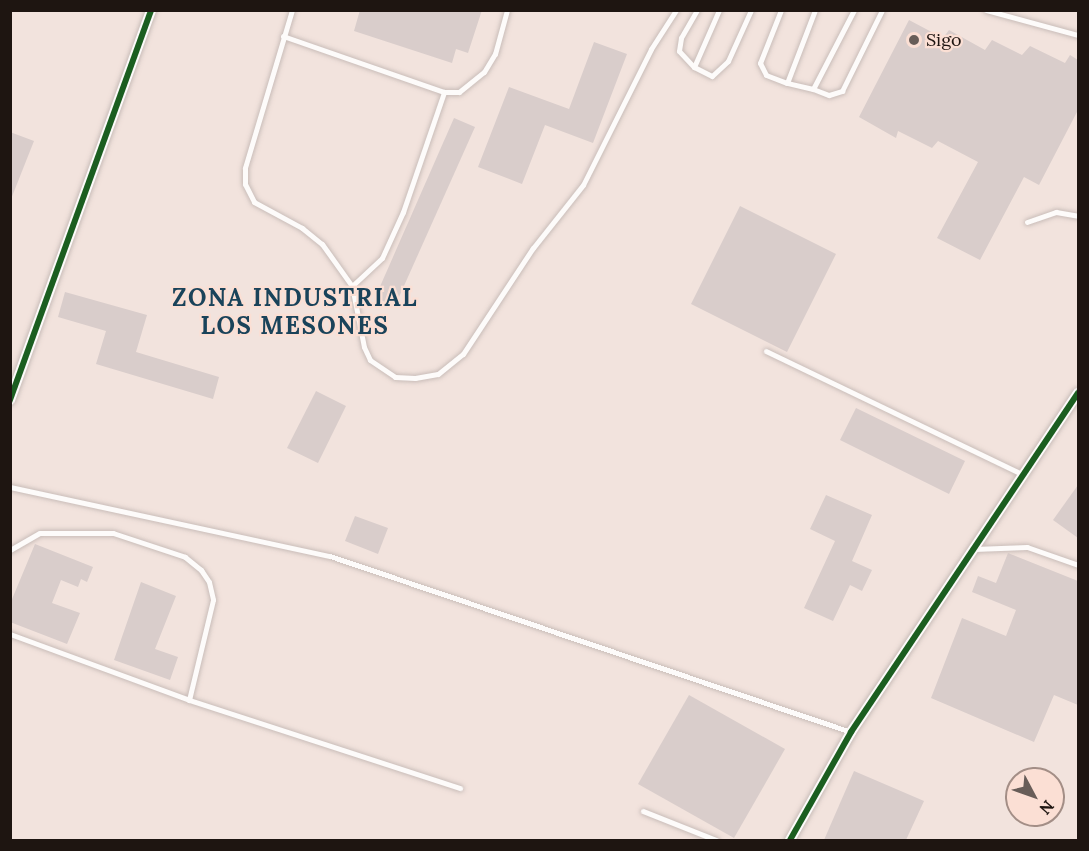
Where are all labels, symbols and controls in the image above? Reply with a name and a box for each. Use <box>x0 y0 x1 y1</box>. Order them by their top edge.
place label: Sigo <box>926 29 962 51</box>
marker: Sigo <box>907 33 921 47</box>
district label: ZONA INDUSTRIAL LOS MESONES <box>172 284 418 340</box>
north arrow <box>1005 767 1065 827</box>
text: N <box>1035 796 1059 819</box>

